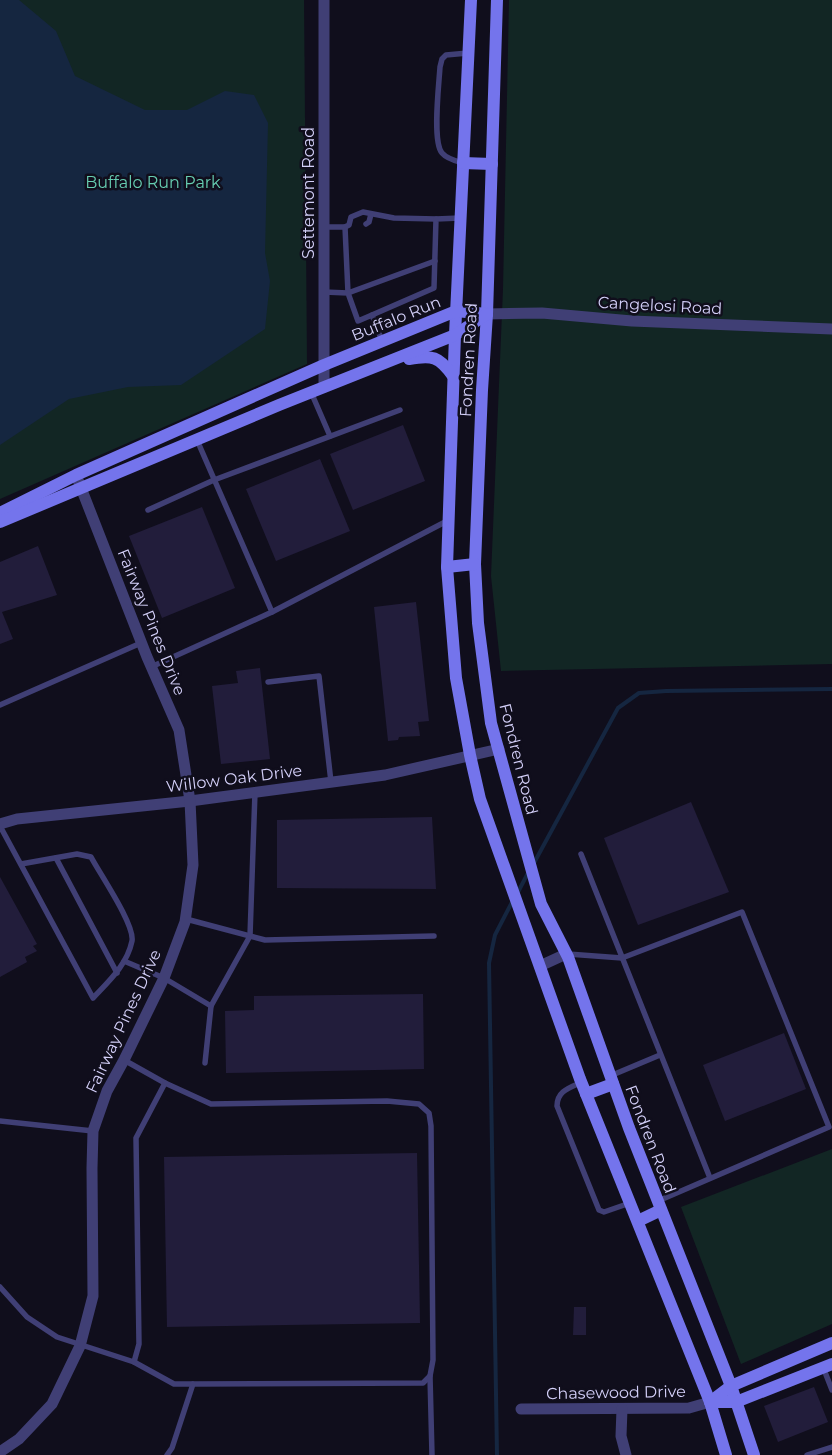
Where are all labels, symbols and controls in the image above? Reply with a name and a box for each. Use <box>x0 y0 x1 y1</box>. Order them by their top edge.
street label: Settemont Road <box>299 127 318 259</box>
park label: Buffalo Run Park <box>85 173 221 192</box>
street label: Buffalo Run <box>349 292 444 345</box>
street label: Cangelosi Road <box>597 293 723 318</box>
street label: Fondren Road <box>456 302 481 418</box>
street label: Fairway Pines Drive <box>113 546 190 698</box>
street label: Fondren Road <box>495 701 542 817</box>
street label: Willow Oak Drive <box>165 761 303 796</box>
street label: Fairway Pines Drive <box>82 946 165 1096</box>
street label: Fondren Road <box>621 1082 680 1196</box>
street label: Chasewood Drive <box>546 1382 686 1403</box>

